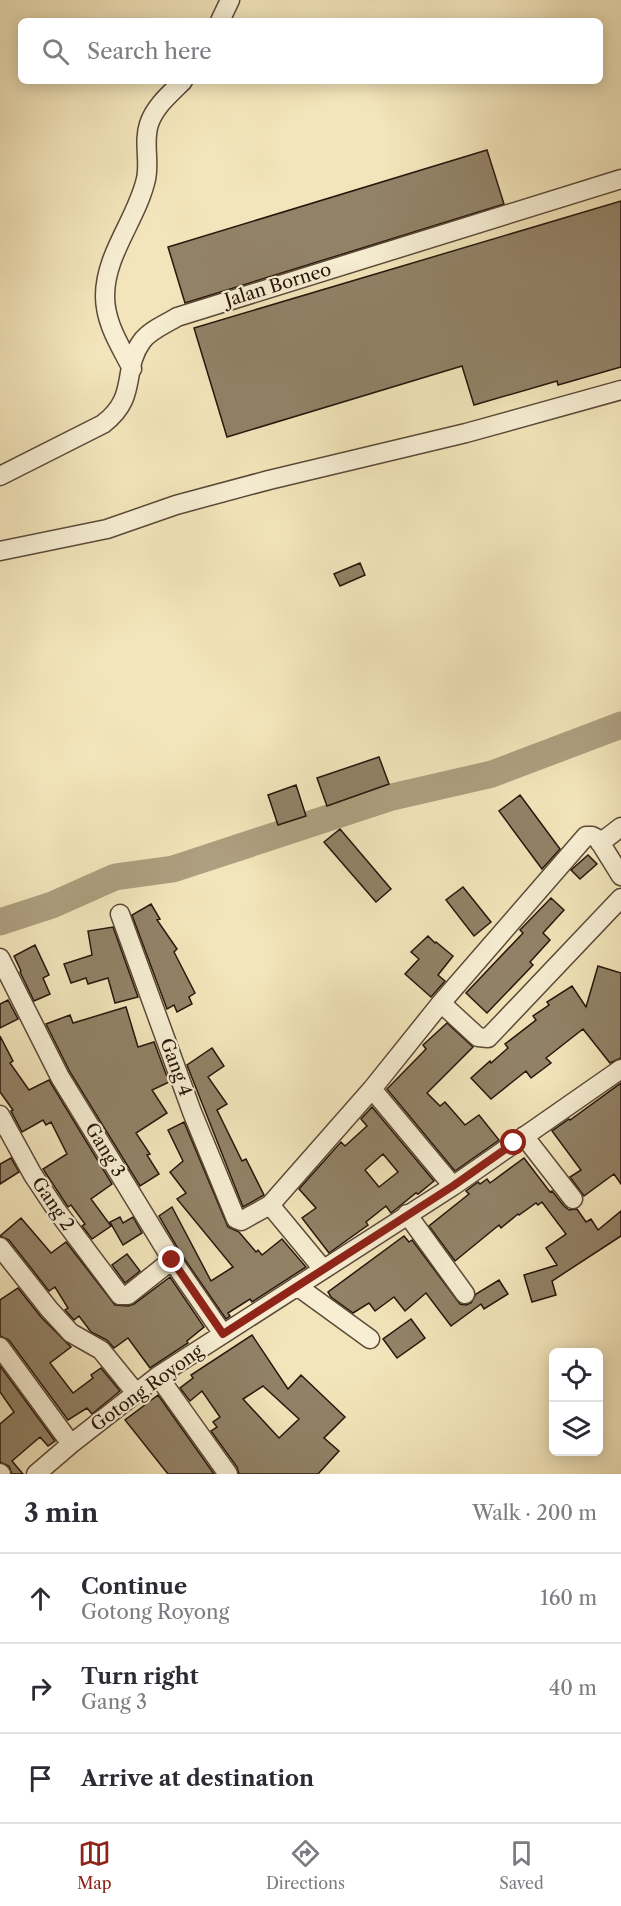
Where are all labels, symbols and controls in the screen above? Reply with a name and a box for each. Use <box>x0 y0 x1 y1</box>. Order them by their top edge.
search box <box>18 18 603 84</box>
icon: search <box>39 35 72 68</box>
text: Search here <box>87 38 212 65</box>
street label: Jalan Borneo <box>219 258 334 312</box>
street label: Gang 4 <box>155 1035 197 1099</box>
street label: Gang 3 <box>80 1119 130 1181</box>
route start <box>500 1129 526 1155</box>
street label: Gang 2 <box>27 1173 79 1235</box>
route end <box>158 1246 184 1272</box>
street label: Gotong Royong <box>87 1340 208 1436</box>
map controls <box>549 1348 603 1456</box>
button: locate <box>549 1348 603 1402</box>
button: layers <box>549 1402 603 1456</box>
text: 3 min <box>24 1497 98 1529</box>
text: Walk · 200 m <box>472 1501 597 1525</box>
text: Continue <box>81 1573 187 1600</box>
icon: ahead <box>24 1582 57 1615</box>
text: 160 m <box>540 1586 597 1610</box>
text: Gotong Royong <box>81 1600 229 1624</box>
text: Turn right <box>81 1663 199 1690</box>
icon: right <box>24 1672 57 1705</box>
text: 40 m <box>549 1676 597 1700</box>
text: Gang 3 <box>81 1690 147 1714</box>
icon: arrive <box>24 1762 57 1795</box>
text: Arrive at destination <box>81 1765 314 1792</box>
tab: Map <box>77 1837 112 1893</box>
tab: Directions <box>266 1837 345 1893</box>
tab: Saved <box>499 1837 544 1893</box>

